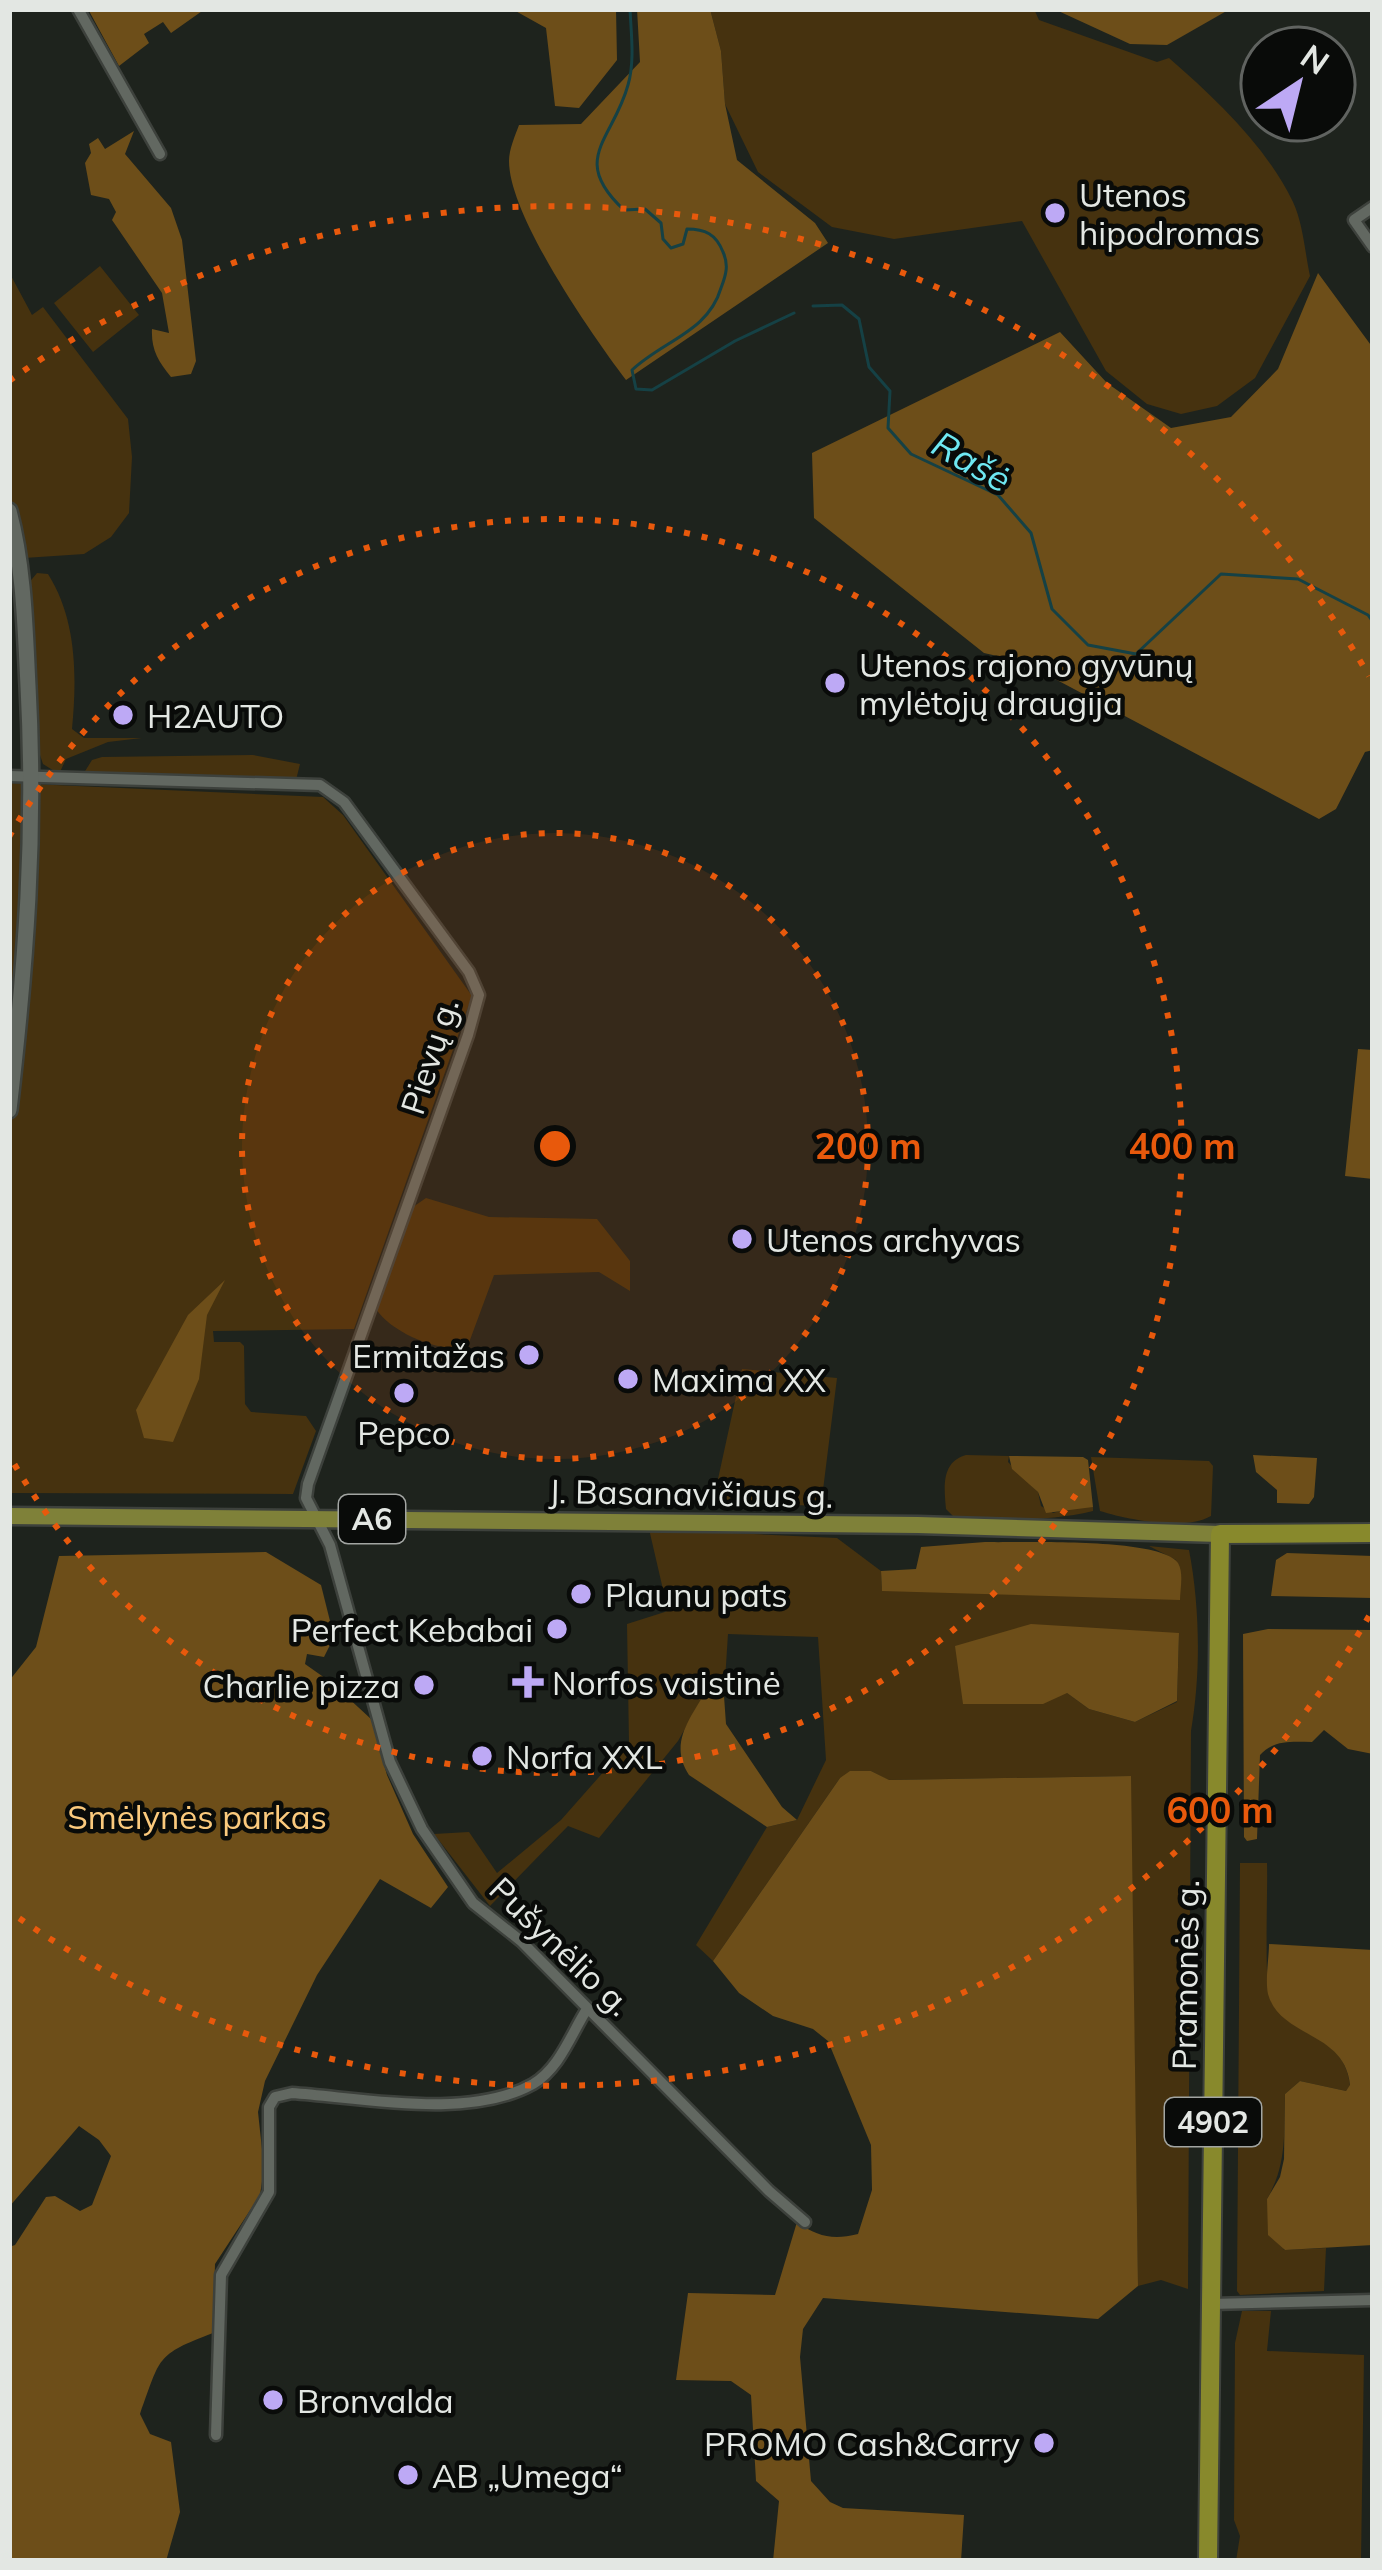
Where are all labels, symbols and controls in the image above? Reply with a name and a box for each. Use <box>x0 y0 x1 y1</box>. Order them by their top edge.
north arrow <box>1238 24 1358 144</box>
text: N <box>1294 35 1337 83</box>
place label: Utenos hipodromas <box>1079 174 1260 253</box>
marker: Utenos hipodromas <box>1042 200 1068 226</box>
water label: Rašė <box>924 421 1020 501</box>
place label: Utenos rajono gyvūnų mylėtojų draugija <box>859 644 1193 723</box>
marker: Utenos rajono gyvūnų mylėtojų draugija <box>822 670 848 696</box>
place label: H2AUTO <box>147 695 284 736</box>
marker: H2AUTO <box>110 702 136 728</box>
street label: Pievų g. <box>391 993 467 1119</box>
text: 200 m <box>814 1123 922 1168</box>
text: 400 m <box>1128 1123 1236 1168</box>
centre of rings <box>534 1125 576 1167</box>
place label: Utenos archyvas <box>766 1219 1021 1260</box>
marker: Utenos archyvas <box>729 1226 755 1252</box>
place label: Ermitažas <box>352 1335 505 1376</box>
marker: Ermitažas <box>516 1342 542 1368</box>
place label: Maxima XX <box>652 1359 827 1400</box>
marker: Maxima XX <box>615 1366 641 1392</box>
marker: Pepco <box>391 1380 417 1406</box>
place label: Pepco <box>357 1412 451 1453</box>
street label: J. Basanavičiaus g. <box>548 1470 834 1516</box>
road number: A6 <box>339 1495 405 1543</box>
place label: Plaunu pats <box>605 1574 788 1615</box>
marker: Plaunu pats <box>568 1581 594 1607</box>
place label: Perfect Kebabai <box>291 1609 533 1650</box>
marker: Perfect Kebabai <box>544 1616 570 1642</box>
place label: Norfos vaistinė <box>552 1662 781 1703</box>
place label: Charlie pizza <box>202 1665 400 1706</box>
marker: Norfos vaistinė <box>515 1669 541 1695</box>
marker: Charlie pizza <box>411 1672 437 1698</box>
place label: Norfa XXL <box>506 1736 663 1777</box>
marker: Norfa XXL <box>469 1743 495 1769</box>
text: 600 m <box>1166 1787 1274 1832</box>
park label: Smėlynės parkas <box>67 1796 327 1837</box>
street label: Pušynėlio g. <box>481 1868 641 2024</box>
street label: Pramonės g. <box>1163 1880 1207 2070</box>
road number: 4902 <box>1165 2098 1261 2146</box>
place label: Bronvalda <box>297 2380 454 2421</box>
marker: Bronvalda <box>260 2387 286 2413</box>
place label: PROMO Cash&Carry <box>704 2423 1020 2464</box>
marker: PROMO Cash&Carry <box>1031 2430 1057 2456</box>
place label: AB „Umega“ <box>432 2455 623 2496</box>
marker: AB „Umega“ <box>395 2462 421 2488</box>

